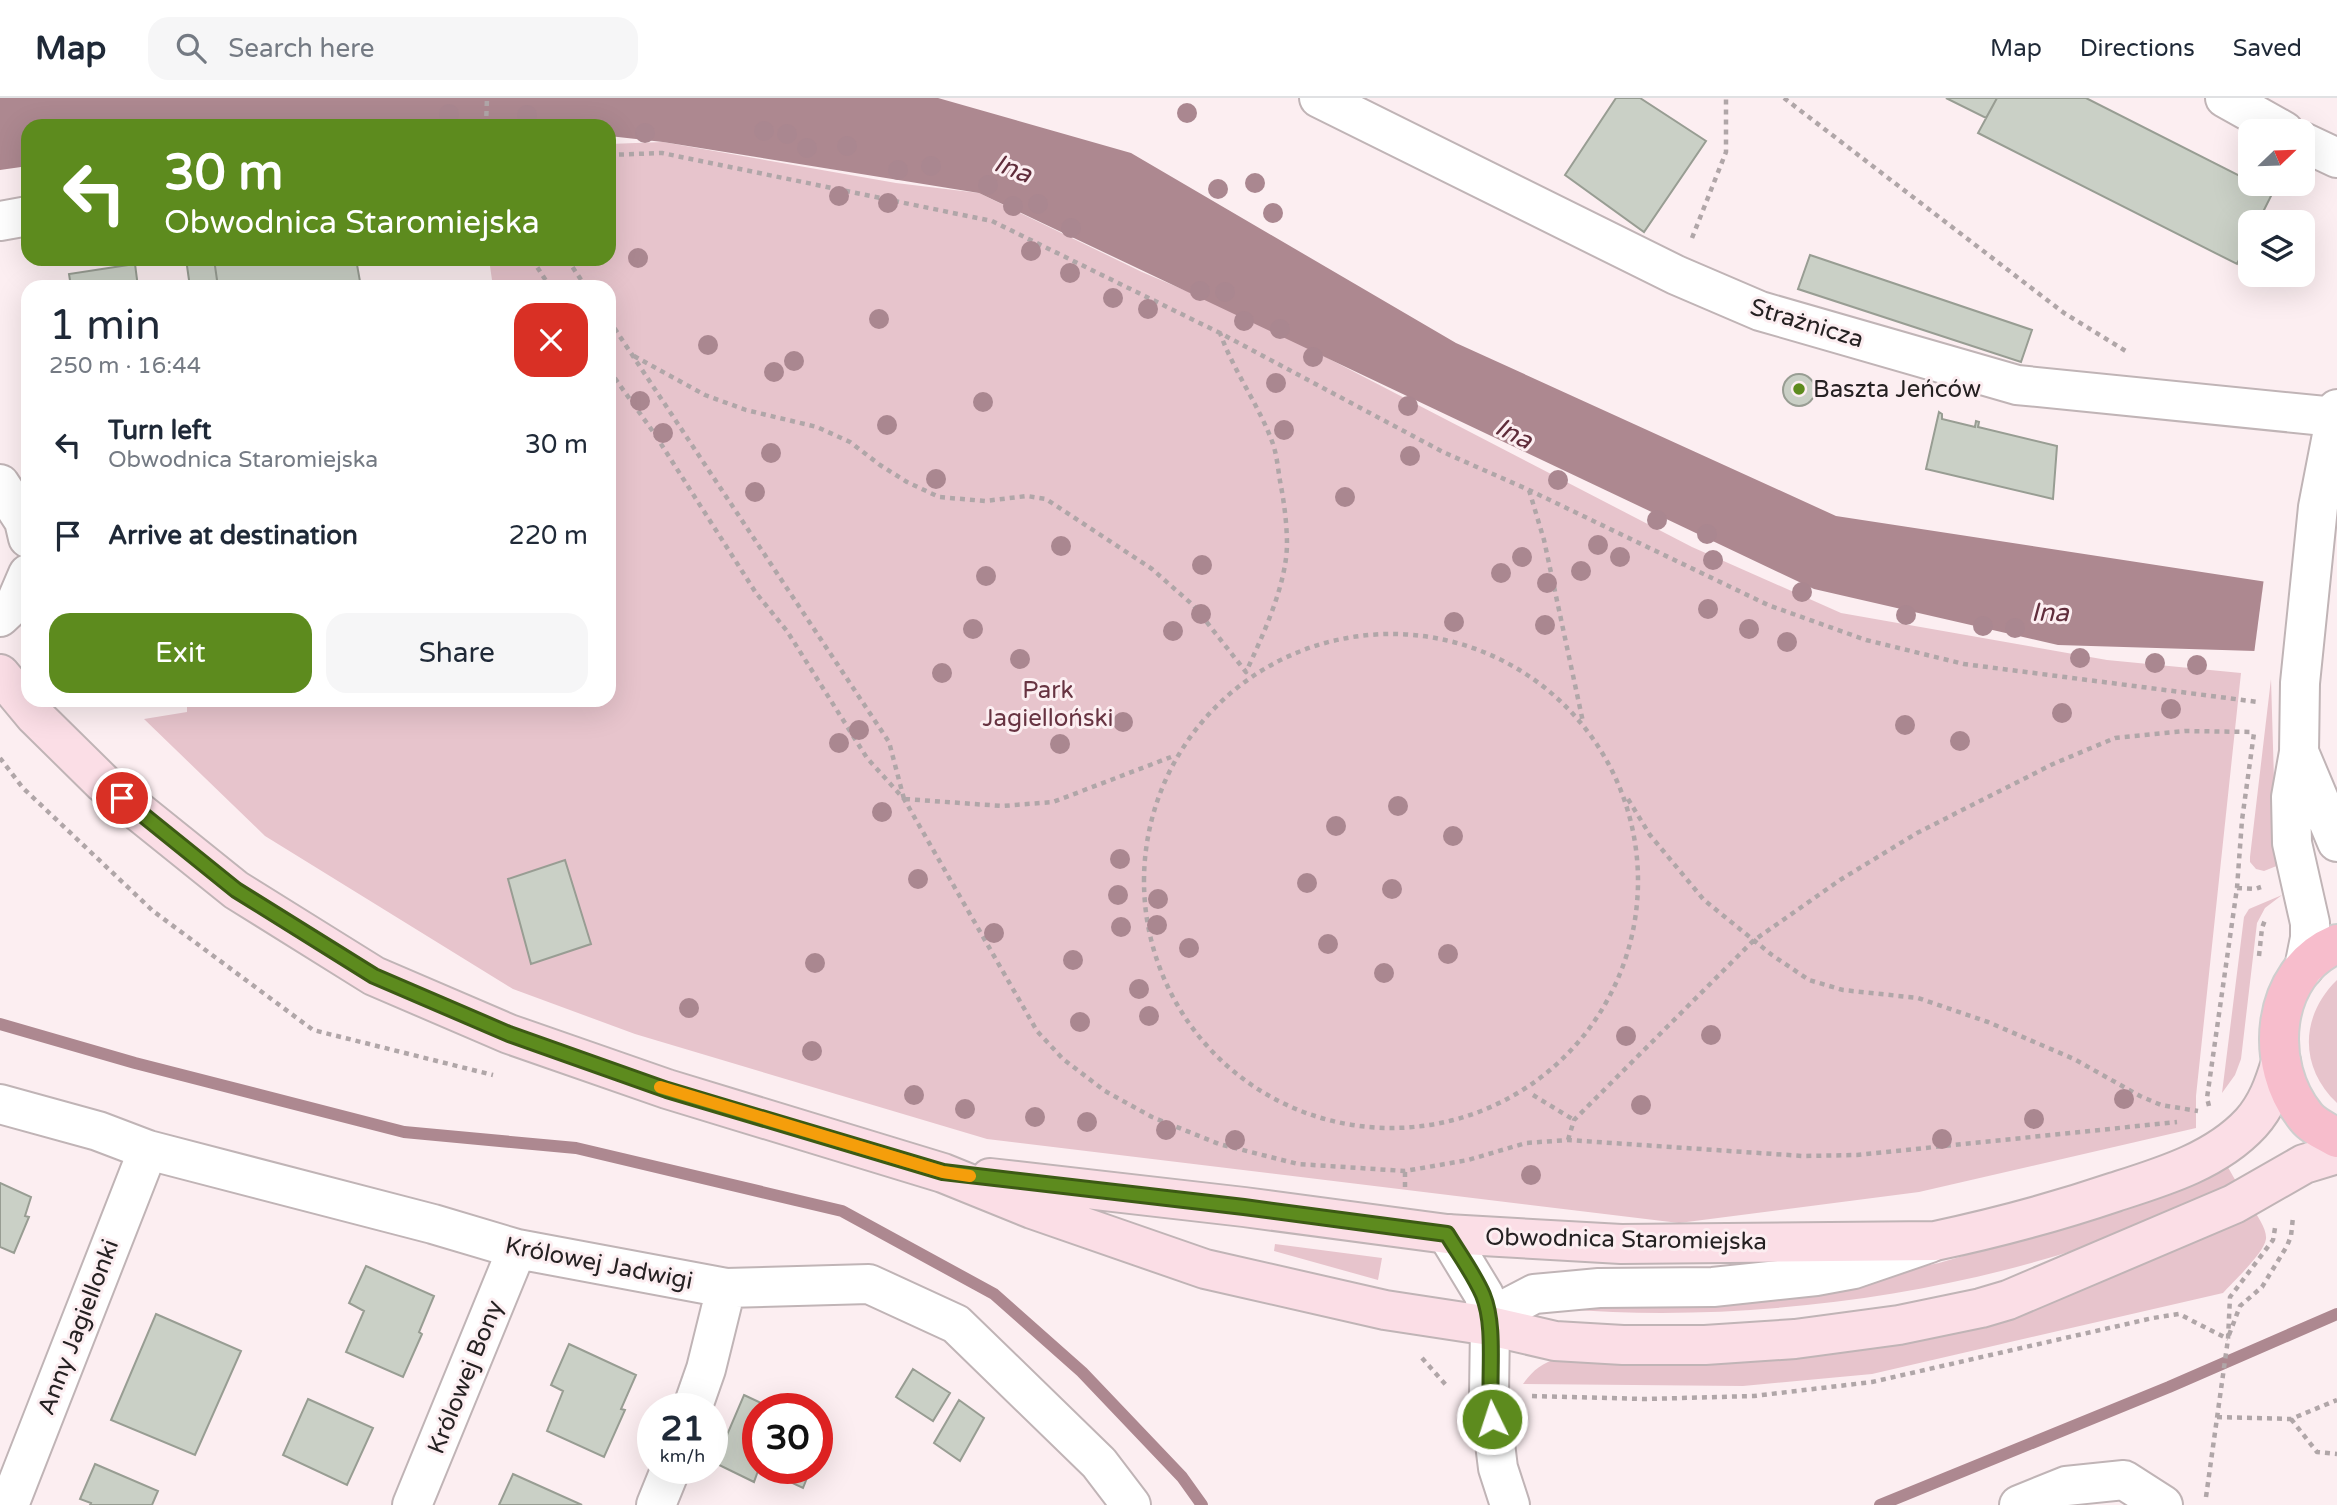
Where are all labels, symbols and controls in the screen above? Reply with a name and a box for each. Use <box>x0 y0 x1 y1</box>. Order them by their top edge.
search box <box>148 17 638 80</box>
text: Map <box>35 29 106 68</box>
icon: search <box>172 29 210 67</box>
text: Search here <box>228 33 374 64</box>
text: Map <box>1990 34 2042 63</box>
text: Directions <box>2080 34 2195 63</box>
text: Saved <box>2233 34 2302 63</box>
north arrow <box>2238 119 2315 196</box>
map controls <box>2238 119 2315 287</box>
text: 30 m <box>164 144 283 203</box>
icon: left <box>49 147 140 238</box>
water label: Ina <box>990 147 1037 190</box>
text: Obwodnica Staromiejska <box>164 204 540 242</box>
button: layers <box>2238 210 2315 287</box>
street label: Strażnicza <box>1747 293 1867 354</box>
text: 1 min <box>49 300 161 351</box>
button: close <box>514 303 588 377</box>
text: 250 m · 16:44 <box>49 352 201 380</box>
place label: Baszta Jeńców <box>1813 375 1981 404</box>
marker: Baszta Jeńców <box>1791 381 1807 397</box>
water label: Ina <box>1490 411 1539 456</box>
text: Turn left <box>108 415 211 446</box>
icon: left <box>49 426 87 464</box>
text: 30 m <box>525 429 588 460</box>
text: Obwodnica Staromiejska <box>108 446 378 474</box>
icon: arrive <box>49 517 87 555</box>
text: Arrive at destination <box>108 520 358 551</box>
text: 220 m <box>508 520 588 551</box>
water label: Ina <box>2031 597 2070 628</box>
button: Exit <box>49 613 312 693</box>
button: Share <box>326 613 588 693</box>
park label: Park Jagielloński <box>982 676 1114 733</box>
pin <box>92 768 152 828</box>
icon: arrive <box>103 779 141 817</box>
street label: Obwodnica Staromiejska <box>1485 1223 1767 1256</box>
street label: Królowej Jadwigi <box>503 1231 695 1296</box>
street label: Anny Jagiellonki <box>32 1235 125 1419</box>
street label: Królowej Bony <box>421 1296 509 1458</box>
position arrow <box>1455 1382 1529 1456</box>
speed limit sign: 30 <box>742 1393 833 1484</box>
text: 21 <box>661 1408 704 1450</box>
text: km/h <box>660 1445 705 1467</box>

